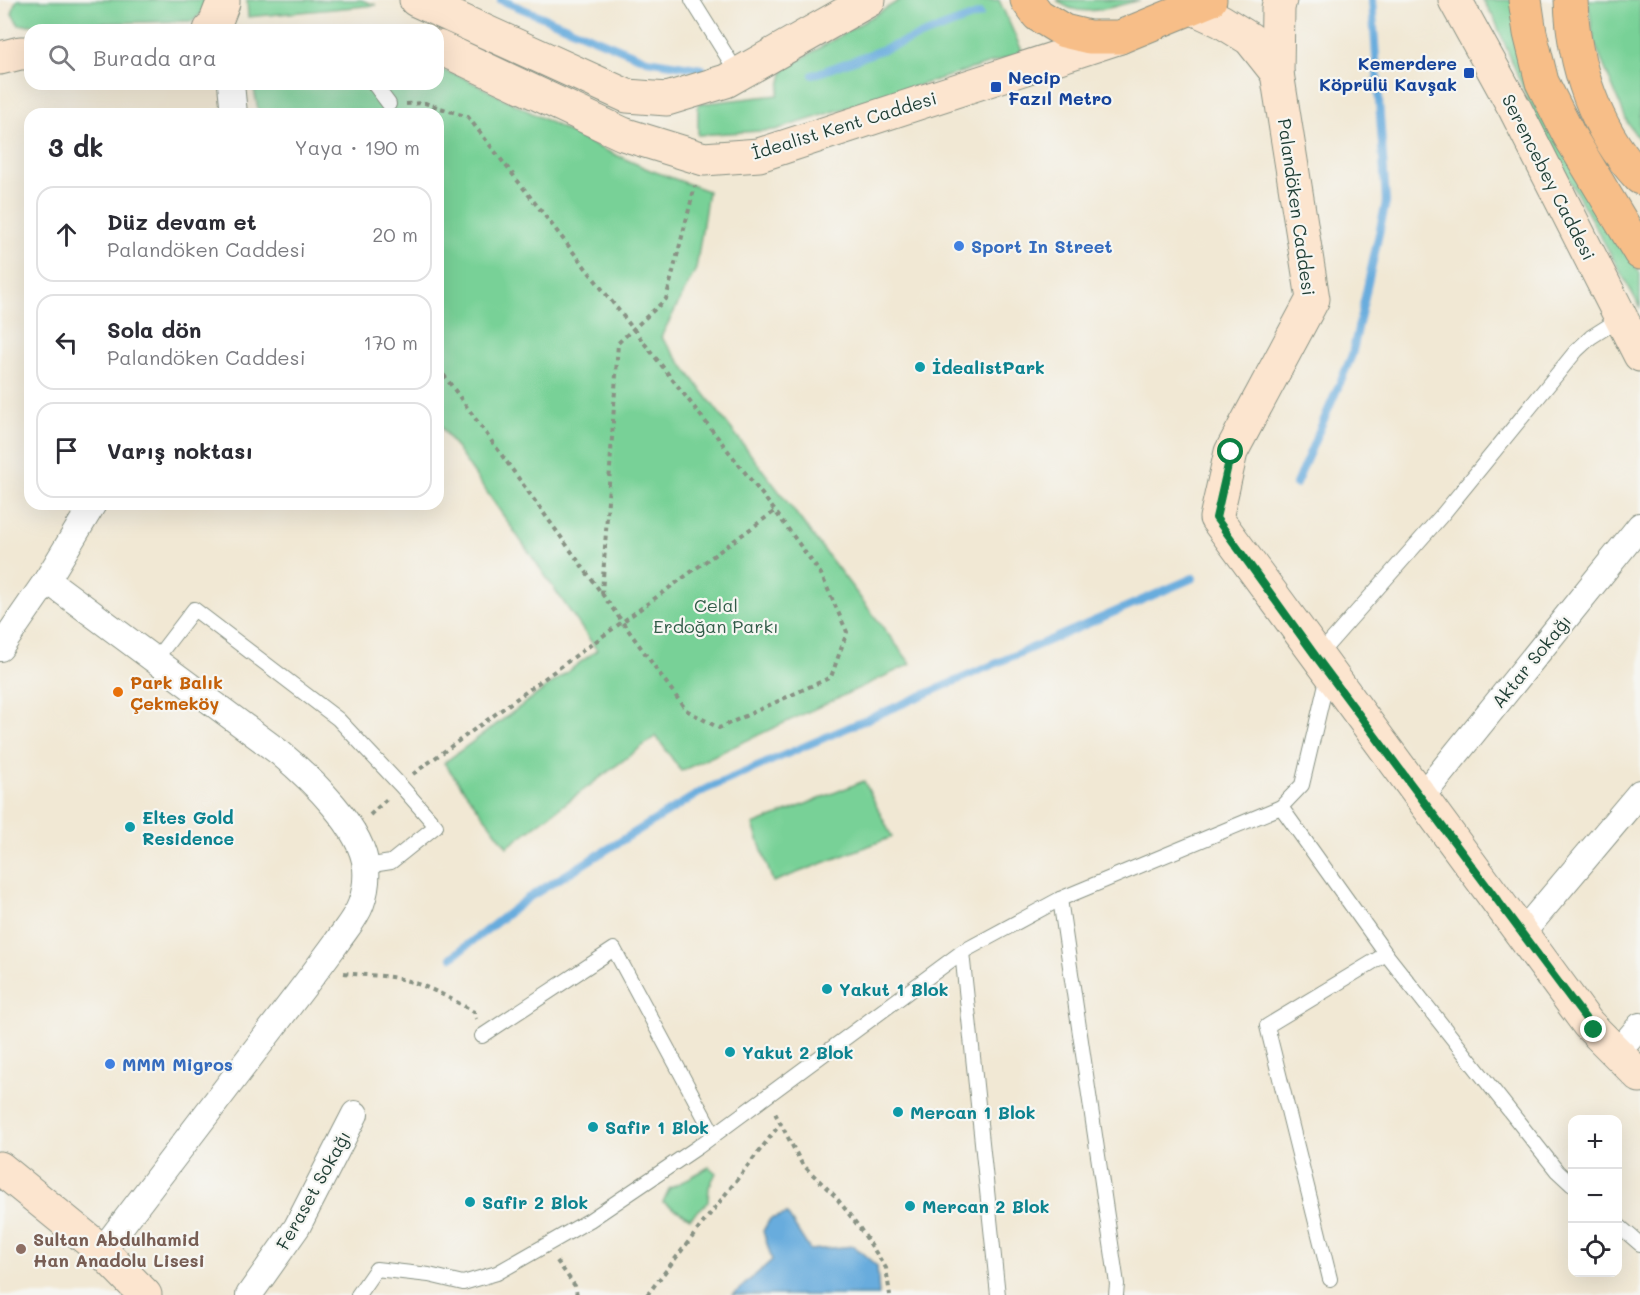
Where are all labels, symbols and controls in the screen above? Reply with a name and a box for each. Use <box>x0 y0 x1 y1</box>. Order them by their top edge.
search box <box>24 24 444 90</box>
icon: search <box>45 41 78 74</box>
text: Burada ara <box>93 43 217 72</box>
place label: Kemerdere Köprülü Kavşak <box>1319 51 1457 96</box>
place label: Necip Fazıl Metro <box>1008 65 1112 110</box>
marker: Kemerdere Köprülü Kavşak <box>1462 66 1476 80</box>
marker: Necip Fazıl Metro <box>989 80 1003 94</box>
street label: İdealist Kent Caddesi <box>749 85 939 165</box>
street label: Serencebey Caddesi <box>1497 90 1601 264</box>
street label: Palandöken Caddesi <box>1273 117 1321 297</box>
text: 3 dk <box>48 130 103 164</box>
text: Yaya · 190 m <box>295 134 420 160</box>
text: Düz devam et <box>107 207 256 236</box>
icon: ahead <box>50 218 83 251</box>
text: 20 m <box>372 221 418 247</box>
place label: Sport In Street <box>971 234 1112 258</box>
text: Palandöken Caddesi <box>107 236 306 262</box>
marker: Sport In Street <box>952 239 966 253</box>
text: Sola dön <box>107 315 201 344</box>
icon: left <box>50 326 83 359</box>
text: 170 m <box>363 329 418 355</box>
text: Palandöken Caddesi <box>107 344 306 370</box>
place label: İdealistPark <box>932 355 1045 379</box>
marker: İdealistPark <box>913 360 927 374</box>
icon: arrive <box>50 434 83 467</box>
text: Varış noktası <box>107 436 253 465</box>
route start <box>1217 438 1243 464</box>
park label: Celal Erdoğan Parkı <box>653 593 779 638</box>
street label: Aktar Sokağı <box>1486 609 1576 713</box>
place label: Park Balık Çekmeköy <box>130 670 223 715</box>
marker: Park Balık Çekmeköy <box>111 685 125 699</box>
place label: Eltes Gold Residence <box>142 805 235 850</box>
marker: Eltes Gold Residence <box>123 820 137 834</box>
place label: Yakut 1 Blok <box>839 977 948 1001</box>
marker: Yakut 1 Blok <box>820 982 834 996</box>
route end <box>1580 1016 1606 1042</box>
place label: Yakut 2 Blok <box>742 1040 854 1064</box>
marker: Yakut 2 Blok <box>723 1045 737 1059</box>
place label: MMM Migros <box>122 1052 233 1076</box>
marker: MMM Migros <box>103 1057 117 1071</box>
place label: Mercan 1 Blok <box>910 1100 1035 1124</box>
marker: Mercan 1 Blok <box>891 1105 905 1119</box>
place label: Safir 1 Blok <box>605 1115 709 1139</box>
map controls <box>1568 1115 1622 1277</box>
button: + <box>1568 1115 1622 1169</box>
marker: Safir 1 Blok <box>586 1120 600 1134</box>
street label: Feraset Sokağı <box>270 1126 356 1254</box>
button: − <box>1568 1169 1622 1223</box>
place label: Safir 2 Blok <box>482 1190 588 1214</box>
place label: Mercan 2 Blok <box>922 1194 1049 1218</box>
marker: Safir 2 Blok <box>463 1195 477 1209</box>
marker: Mercan 2 Blok <box>903 1199 917 1213</box>
button: locate <box>1568 1223 1622 1277</box>
place label: Sultan Abdulhamid Han Anadolu Lisesi <box>33 1227 205 1272</box>
marker: Sultan Abdulhamid Han Anadolu Lisesi <box>14 1242 28 1256</box>

